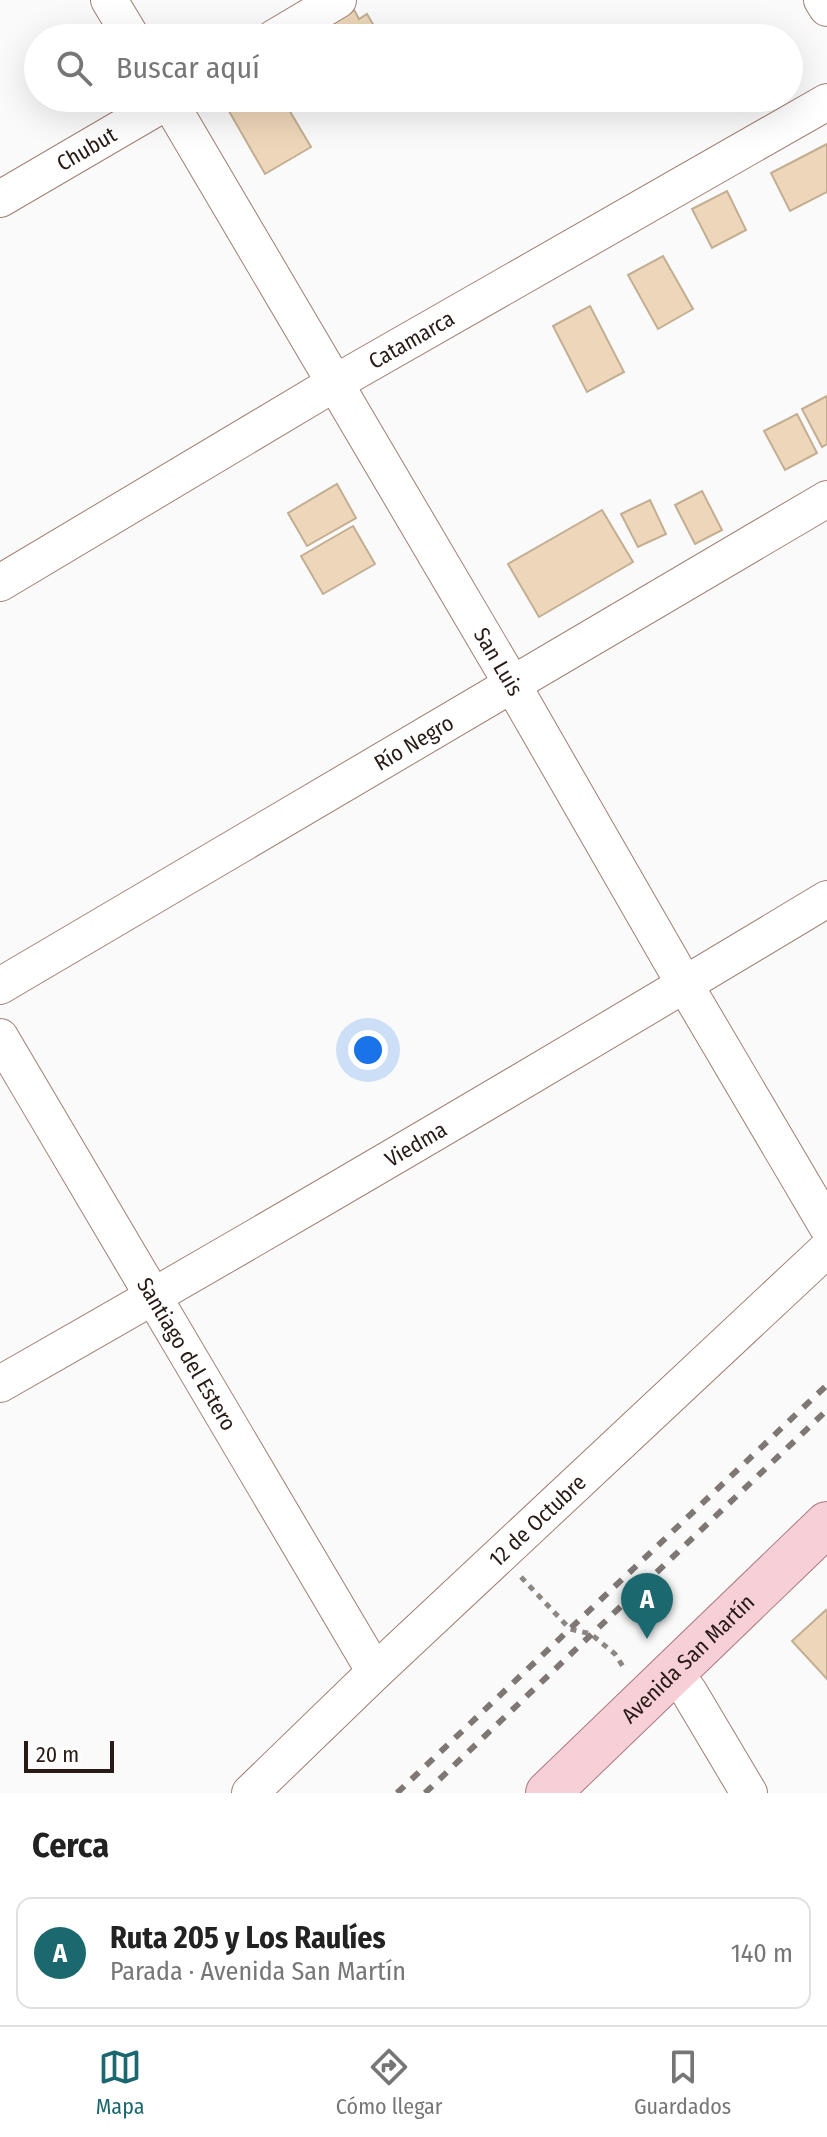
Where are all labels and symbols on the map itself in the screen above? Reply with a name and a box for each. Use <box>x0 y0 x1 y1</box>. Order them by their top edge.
street label: Chubut <box>52 121 122 177</box>
street label: Catamarca <box>364 305 459 375</box>
street label: San Luis <box>468 623 529 701</box>
street label: Río Negro <box>369 709 458 777</box>
your location <box>348 1030 388 1070</box>
street label: Viedma <box>380 1116 452 1173</box>
street label: Santiago del Estero <box>131 1273 242 1435</box>
street label: 12 de Octubre <box>483 1469 592 1573</box>
pin: A <box>621 1573 673 1639</box>
street label: Avenida San Martín <box>616 1589 760 1729</box>
scale bar <box>24 1737 114 1773</box>

